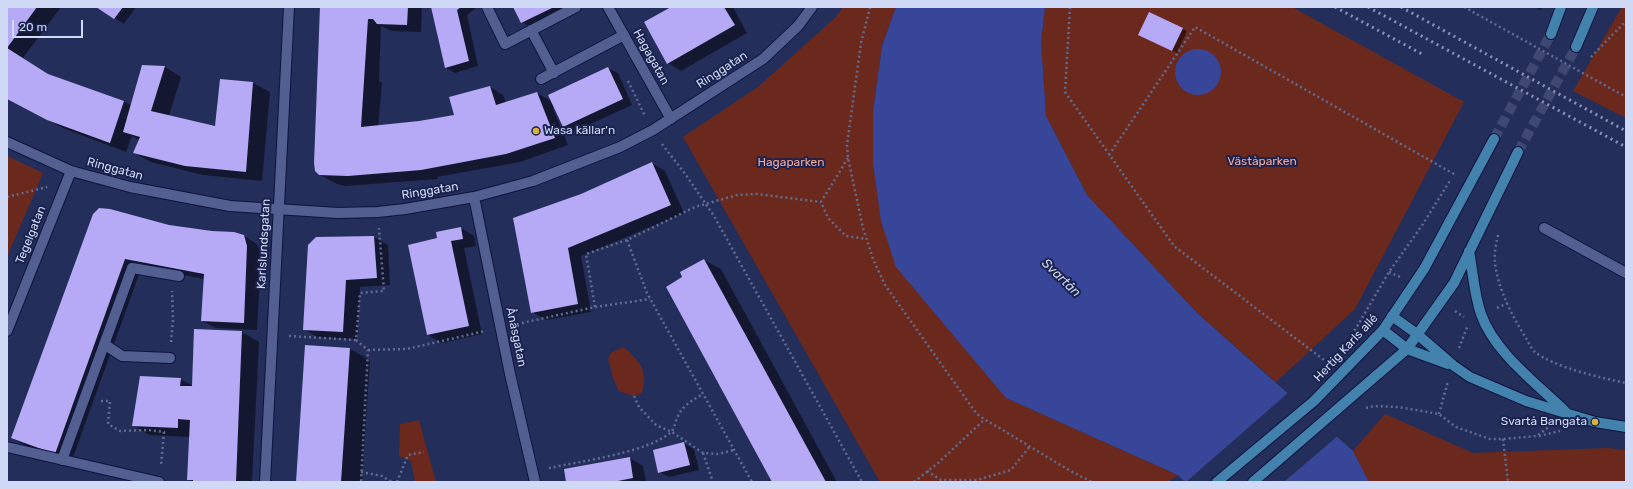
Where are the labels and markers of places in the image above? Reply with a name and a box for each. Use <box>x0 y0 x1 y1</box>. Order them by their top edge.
place label: Wasa källar'n <box>544 124 615 138</box>
marker: Wasa källar'n <box>531 126 541 136</box>
place label: Svartå Bangata <box>1501 415 1587 429</box>
marker: Svartå Bangata <box>1590 417 1600 427</box>

